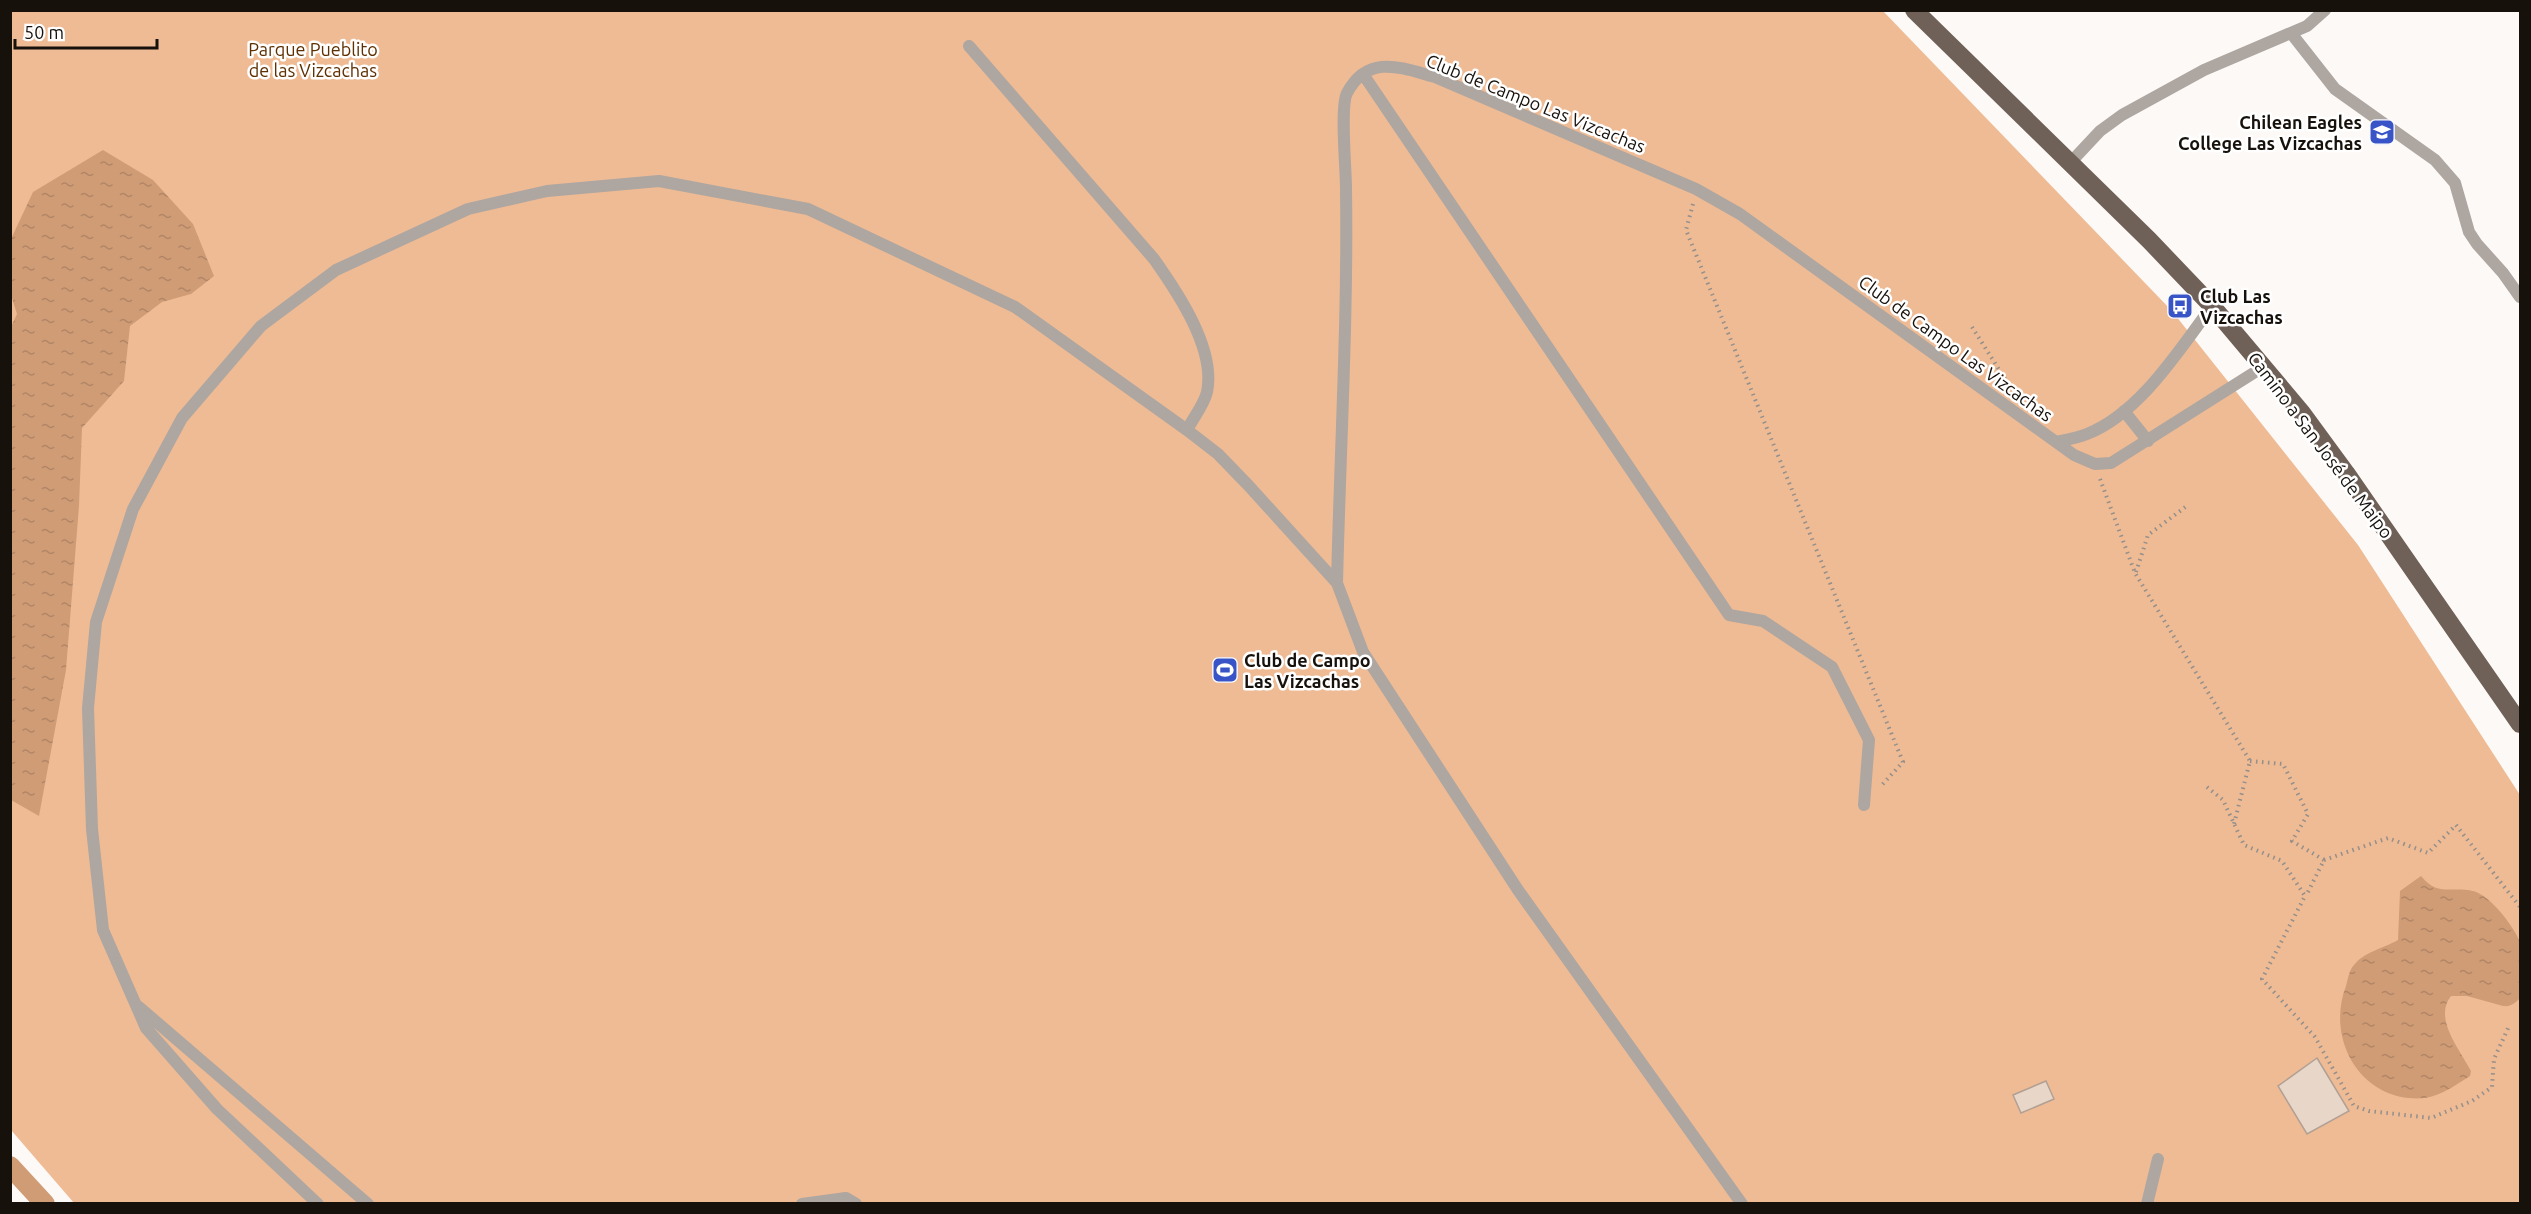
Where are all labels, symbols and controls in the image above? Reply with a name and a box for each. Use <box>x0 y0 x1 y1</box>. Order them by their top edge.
scale bar <box>15 12 158 50</box>
text: 50 m <box>24 22 64 42</box>
park label: Parque Pueblito de las Vizcachas <box>248 39 378 80</box>
street label: Club de Campo Las Vizcachas <box>1424 50 1649 156</box>
place label: Chilean Eagles College Las Vizcachas <box>2178 112 2362 153</box>
school or university icon: Chilean Eagles College Las Vizcachas <box>2367 117 2397 147</box>
street label: Club de Campo Las Vizcachas <box>1855 271 2057 425</box>
place label: Club Las Vizcachas <box>2200 286 2283 327</box>
bus stop icon: Club Las Vizcachas <box>2165 291 2195 321</box>
street label: Camino a San José de Maipo <box>2244 348 2398 542</box>
place label: Club de Campo Las Vizcachas <box>1244 650 1371 691</box>
sports icon: Club de Campo Las Vizcachas <box>1210 655 1240 685</box>

